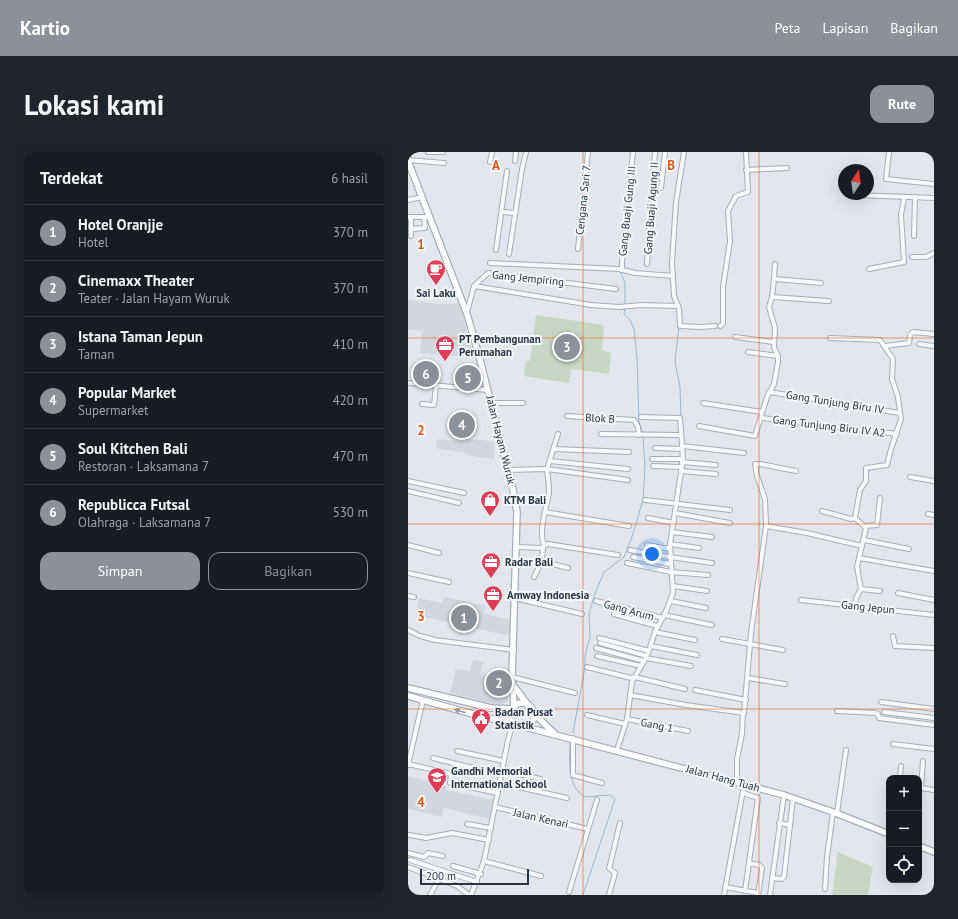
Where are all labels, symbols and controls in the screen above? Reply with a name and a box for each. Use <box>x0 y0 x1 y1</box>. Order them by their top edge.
text: Kartio <box>20 16 70 40</box>
text: Peta <box>774 19 801 37</box>
text: Lapisan <box>823 19 868 37</box>
text: Bagikan <box>890 19 938 37</box>
button: Rute <box>870 85 934 123</box>
text: Lokasi kami <box>24 86 164 123</box>
text: A <box>492 157 500 174</box>
text: B <box>667 157 675 174</box>
street label: Gang Buaji Agung II <box>641 161 661 255</box>
street label: Cengana Sari 7 <box>572 164 594 236</box>
north arrow <box>838 164 874 200</box>
street label: Gang Buaji Gung III <box>615 165 639 257</box>
text: Terdekat <box>40 167 103 189</box>
text: 6 hasil <box>331 170 368 187</box>
text: Hotel Oranjje <box>78 215 163 234</box>
text: 1 <box>49 224 57 241</box>
text: 370 m <box>333 224 368 241</box>
text: Hotel <box>78 234 108 251</box>
text: 1 <box>417 236 425 253</box>
cafe icon: Sai Laku <box>425 258 447 286</box>
street label: Gang Jempiring <box>491 267 565 289</box>
text: Cinemaxx Theater <box>78 271 194 290</box>
text: 2 <box>49 280 57 297</box>
text: 370 m <box>333 280 368 297</box>
place label: Sai Laku <box>416 286 456 300</box>
text: Teater · Jalan Hayam Wuruk <box>78 290 230 307</box>
text: Istana Taman Jepun <box>78 327 203 346</box>
place label: PT Pembangunan Perumahan <box>459 332 541 359</box>
pin: 3 <box>554 332 580 362</box>
office icon: PT Pembangunan Perumahan <box>434 334 456 362</box>
text: 3 <box>49 336 57 353</box>
text: 410 m <box>333 336 368 353</box>
text: Taman <box>78 346 114 363</box>
pin: 6 <box>413 359 439 389</box>
pin: 5 <box>455 363 481 393</box>
text: Popular Market <box>78 383 176 402</box>
street label: Gang Tunjung Biru IV <box>785 387 886 417</box>
text: 4 <box>49 392 57 409</box>
text: 420 m <box>333 392 368 409</box>
street label: Jalan Hayam Wuruk <box>483 393 519 486</box>
text: Supermarket <box>78 402 148 419</box>
pin: 4 <box>449 410 475 440</box>
street label: Blok B <box>585 410 615 426</box>
street label: Gang Tunjung Biru IV A2 <box>772 412 886 440</box>
text: 2 <box>417 422 425 439</box>
text: Soul Kitchen Bali <box>78 439 188 458</box>
text: 5 <box>49 448 57 465</box>
text: 470 m <box>333 448 368 465</box>
text: Restoran · Laksamana 7 <box>78 458 209 475</box>
shop icon: KTM Bali <box>479 489 501 517</box>
place label: KTM Bali <box>504 493 546 507</box>
text: Republicca Futsal <box>78 495 190 514</box>
text: 6 <box>49 504 57 521</box>
text: 530 m <box>333 504 368 521</box>
text: Olahraga · Laksamana 7 <box>78 514 211 531</box>
your location <box>642 544 662 564</box>
office icon: Radar Bali <box>480 551 502 579</box>
button: Simpan <box>40 552 200 590</box>
button: Bagikan <box>208 552 368 590</box>
place label: Radar Bali <box>505 555 553 569</box>
office icon: Amway Indonesia <box>482 584 504 612</box>
place label: Amway Indonesia <box>507 588 589 602</box>
street label: Gang Arum <box>602 597 656 623</box>
street label: Gang Jepun <box>841 597 895 617</box>
pin: 1 <box>451 603 477 633</box>
text: 3 <box>417 608 425 625</box>
pin: 2 <box>486 668 512 698</box>
place label: Badan Pusat Statistik <box>495 705 553 732</box>
public building icon: Badan Pusat Statistik <box>470 707 492 735</box>
one-way arrow <box>454 708 466 714</box>
street label: Gang 1 <box>639 715 675 735</box>
street label: Jalan Hang Tuah <box>684 761 762 795</box>
place label: Gandhi Memorial International School <box>451 764 547 791</box>
school or university icon: Gandhi Memorial International School <box>426 766 448 794</box>
map controls <box>886 775 922 883</box>
button: + <box>886 775 922 811</box>
text: 4 <box>417 794 425 811</box>
street label: Jalan Kenari <box>511 805 570 831</box>
button: − <box>886 811 922 847</box>
button: locate <box>886 847 922 883</box>
scale bar <box>420 867 529 886</box>
text: 200 m <box>426 869 456 883</box>

